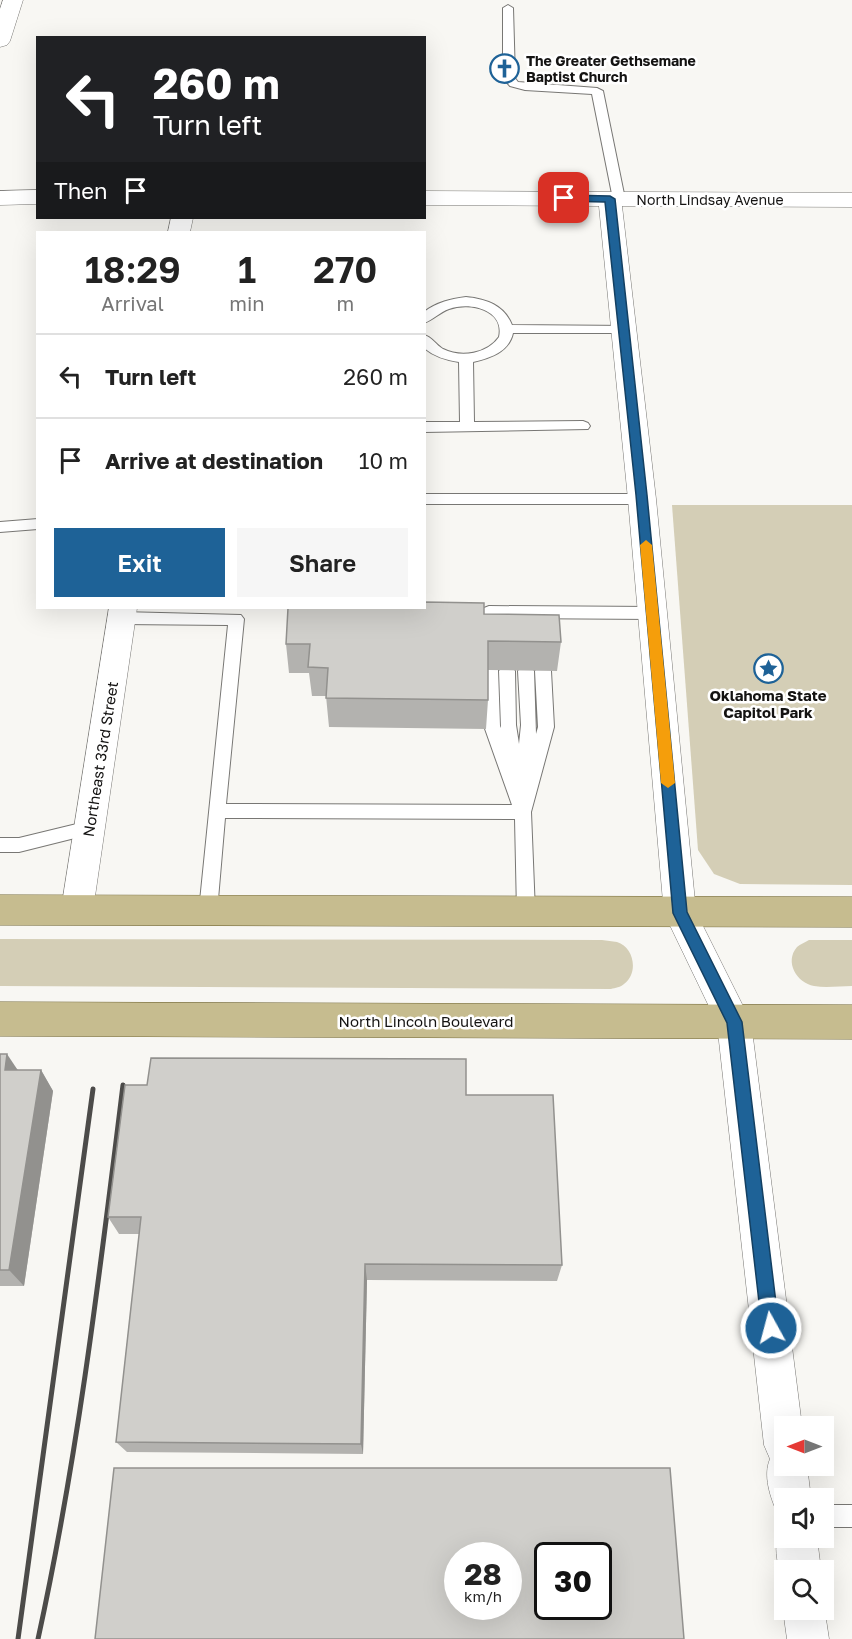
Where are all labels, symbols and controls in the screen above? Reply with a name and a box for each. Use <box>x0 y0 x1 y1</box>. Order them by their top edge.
church icon: The Greater Gethsemane Baptist Church <box>489 52 521 84</box>
place label: The Greater Gethsemane Baptist Church <box>526 52 696 85</box>
text: 260 m <box>153 58 280 108</box>
icon: left <box>54 60 132 138</box>
text: Turn left <box>153 109 262 141</box>
pin <box>538 172 589 223</box>
icon: arrive <box>119 174 152 207</box>
text: Then <box>54 177 107 204</box>
icon: arrive <box>547 181 580 214</box>
street label: North Lindsay Avenue <box>636 191 784 208</box>
text: 18:29 <box>85 248 181 291</box>
text: 1 <box>238 248 256 291</box>
text: 270 <box>313 248 377 291</box>
text: Arrival <box>101 291 164 315</box>
text: min <box>229 291 265 315</box>
text: m <box>336 291 354 315</box>
icon: left <box>54 360 87 393</box>
text: Turn left <box>105 363 196 390</box>
text: 260 m <box>343 363 408 390</box>
icon: arrive <box>54 444 87 477</box>
text: Arrive at destination <box>105 447 323 474</box>
text: 10 m <box>359 447 408 474</box>
button: Exit <box>54 528 225 597</box>
button: Share <box>237 528 408 597</box>
place icon: Oklahoma State Capitol Park <box>752 652 784 684</box>
street label: Northeast 33rd Street <box>79 680 121 838</box>
place label: Oklahoma State Capitol Park <box>709 686 827 721</box>
street label: North Lincoln Boulevard <box>339 1012 513 1030</box>
position arrow <box>739 1296 803 1360</box>
north arrow <box>774 1416 834 1476</box>
map controls <box>774 1416 834 1620</box>
button: sound <box>774 1488 834 1548</box>
speed limit sign: 30 <box>534 1542 612 1620</box>
text: 28 <box>464 1556 502 1592</box>
button: search <box>774 1560 834 1620</box>
text: km/h <box>464 1587 502 1605</box>

